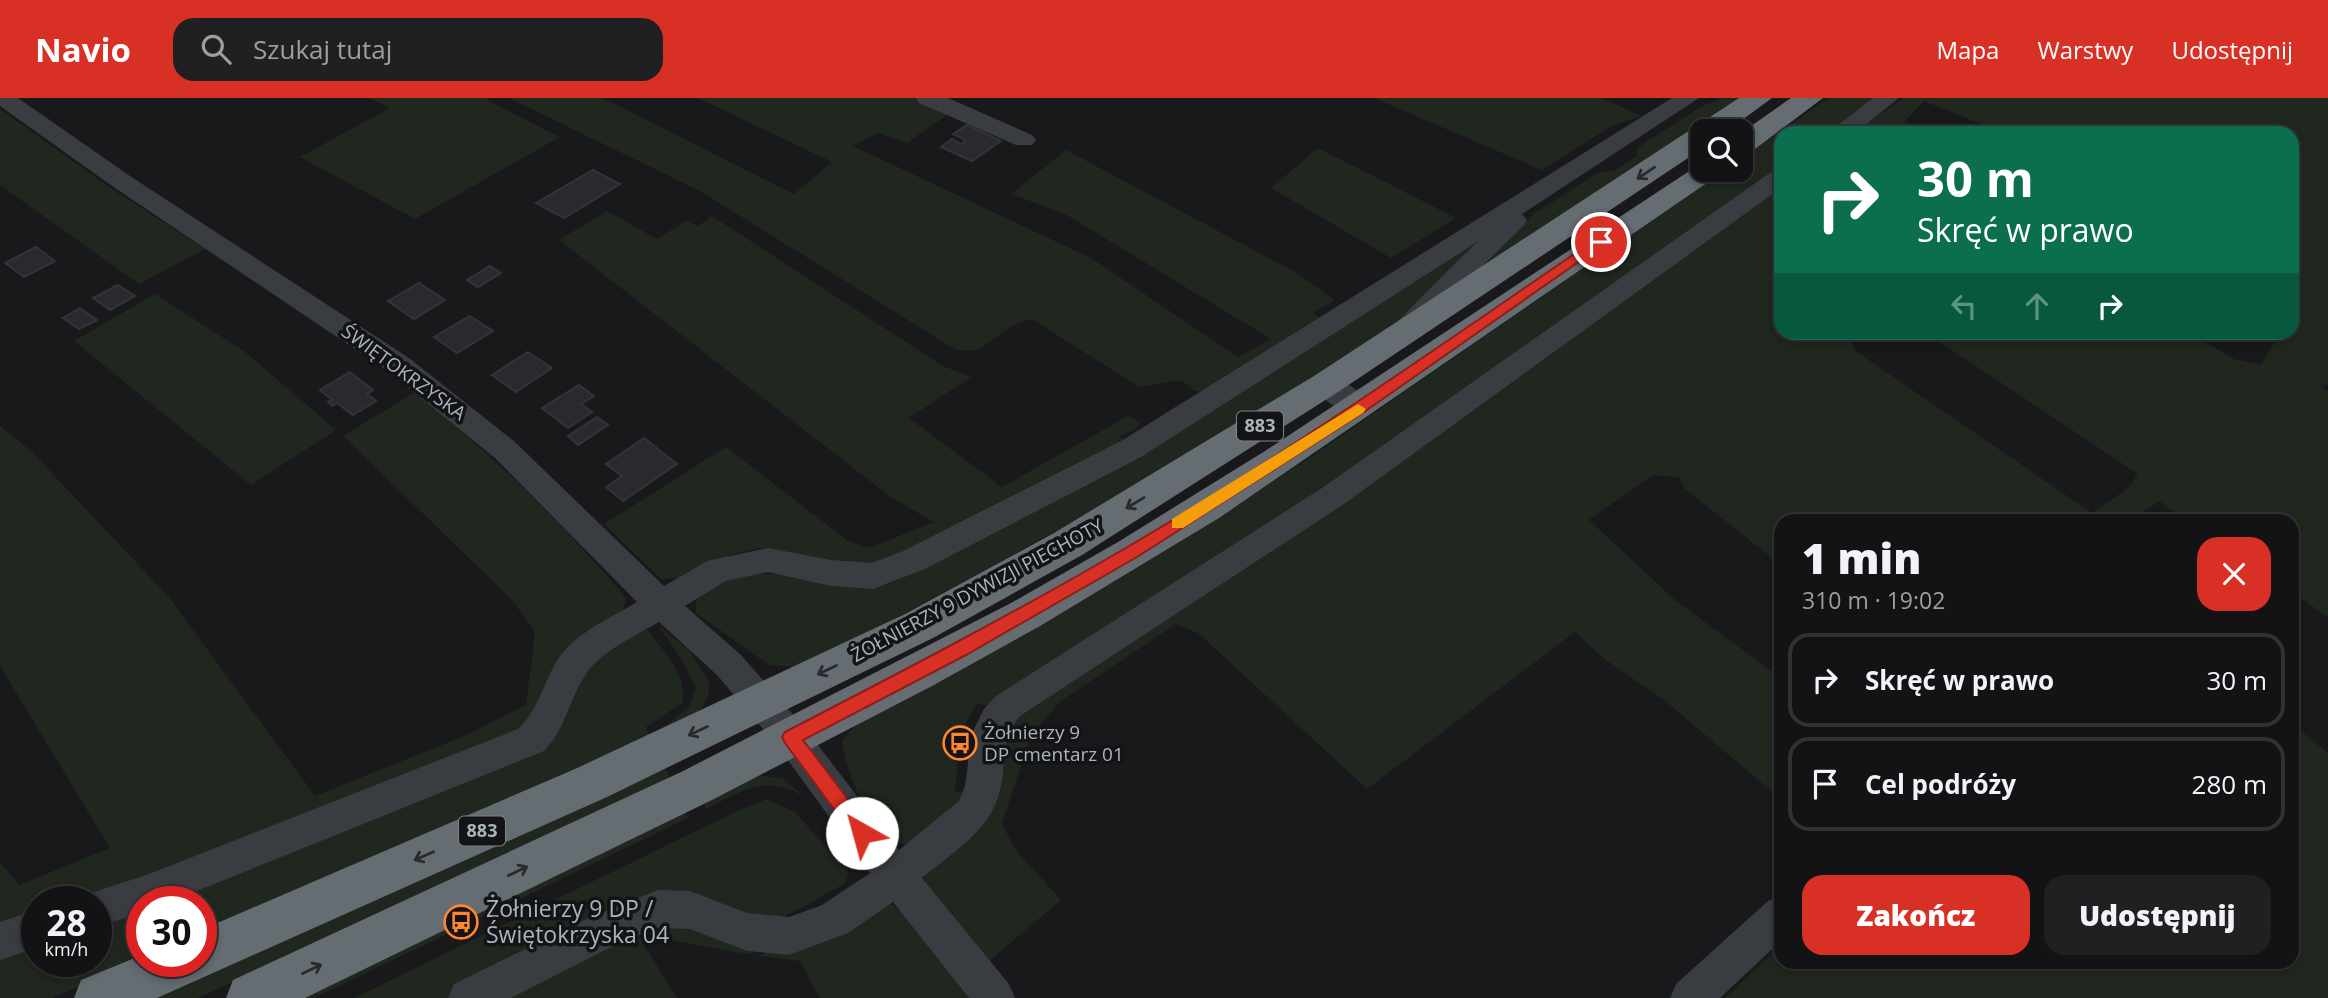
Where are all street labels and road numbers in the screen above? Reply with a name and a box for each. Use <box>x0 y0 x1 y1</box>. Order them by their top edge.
street label: ŚWIĘTOKRZYSKA <box>336 318 472 426</box>
road number: 883 <box>1237 412 1283 440</box>
street label: ŻOŁNIERZY 9 DYWIZJI PIECHOTY <box>846 512 1108 668</box>
road number: 883 <box>459 816 505 846</box>

